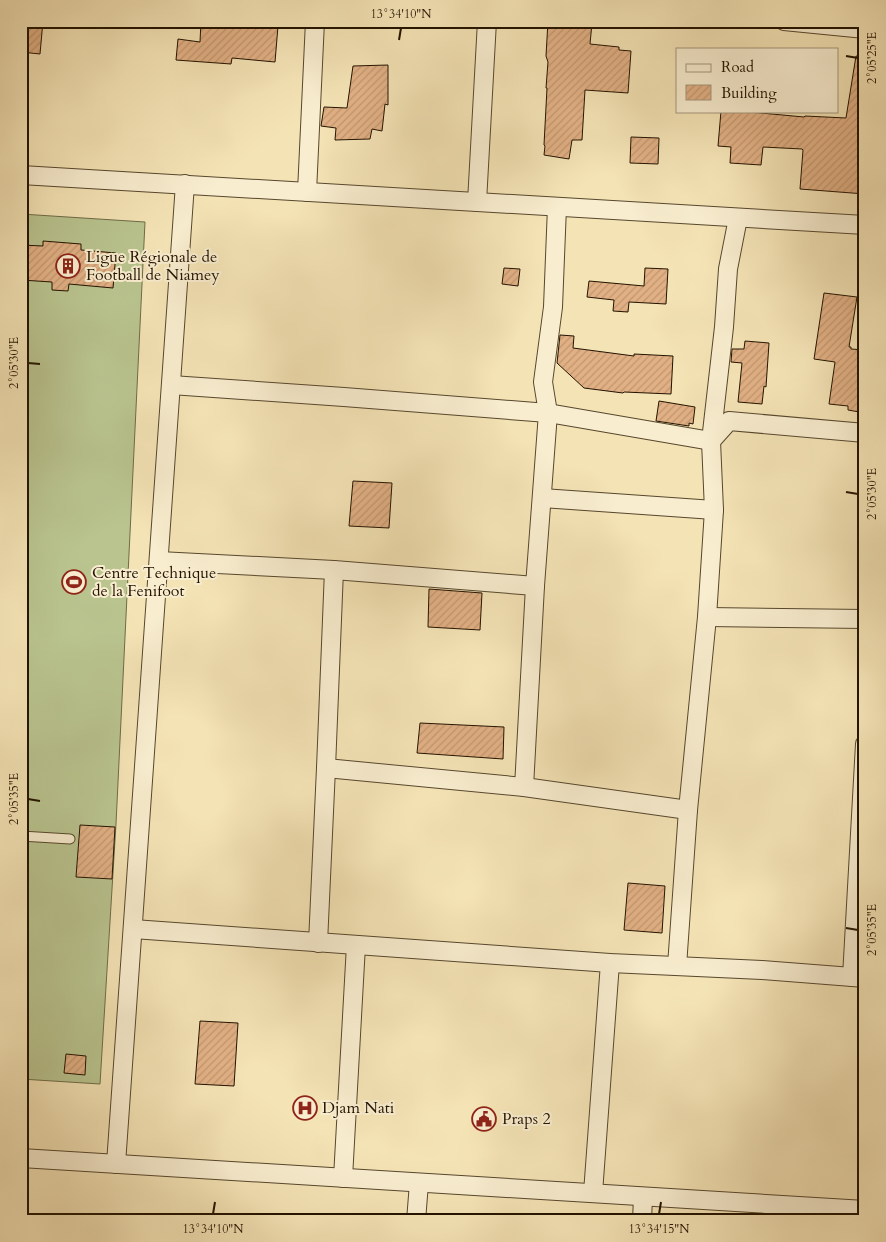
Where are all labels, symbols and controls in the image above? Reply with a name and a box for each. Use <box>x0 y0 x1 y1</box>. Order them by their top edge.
text: 13°34'10"N <box>371 6 432 22</box>
text: 2°05'25"E <box>864 32 880 84</box>
legend <box>676 48 838 112</box>
text: Road <box>721 57 754 77</box>
text: Building <box>721 83 777 103</box>
place label: Ligue Régionale de Football de Niamey <box>86 246 220 286</box>
building icon: Ligue Régionale de Football de Niamey <box>55 253 81 279</box>
text: 2°05'30"E <box>6 337 22 389</box>
text: 2°05'30"E <box>864 468 880 520</box>
place label: Centre Technique de la Fenifoot <box>92 562 216 602</box>
sports icon: Centre Technique de la Fenifoot <box>61 569 87 595</box>
text: 2°05'35"E <box>6 773 22 825</box>
text: 2°05'35"E <box>864 904 880 956</box>
hospital icon: Djam Nati <box>292 1095 318 1121</box>
place label: Djam Nati <box>322 1097 395 1119</box>
public building icon: Praps 2 <box>471 1106 497 1132</box>
place label: Praps 2 <box>502 1108 551 1130</box>
text: 13°34'10"N <box>183 1221 244 1237</box>
text: 13°34'15"N <box>629 1221 690 1237</box>

